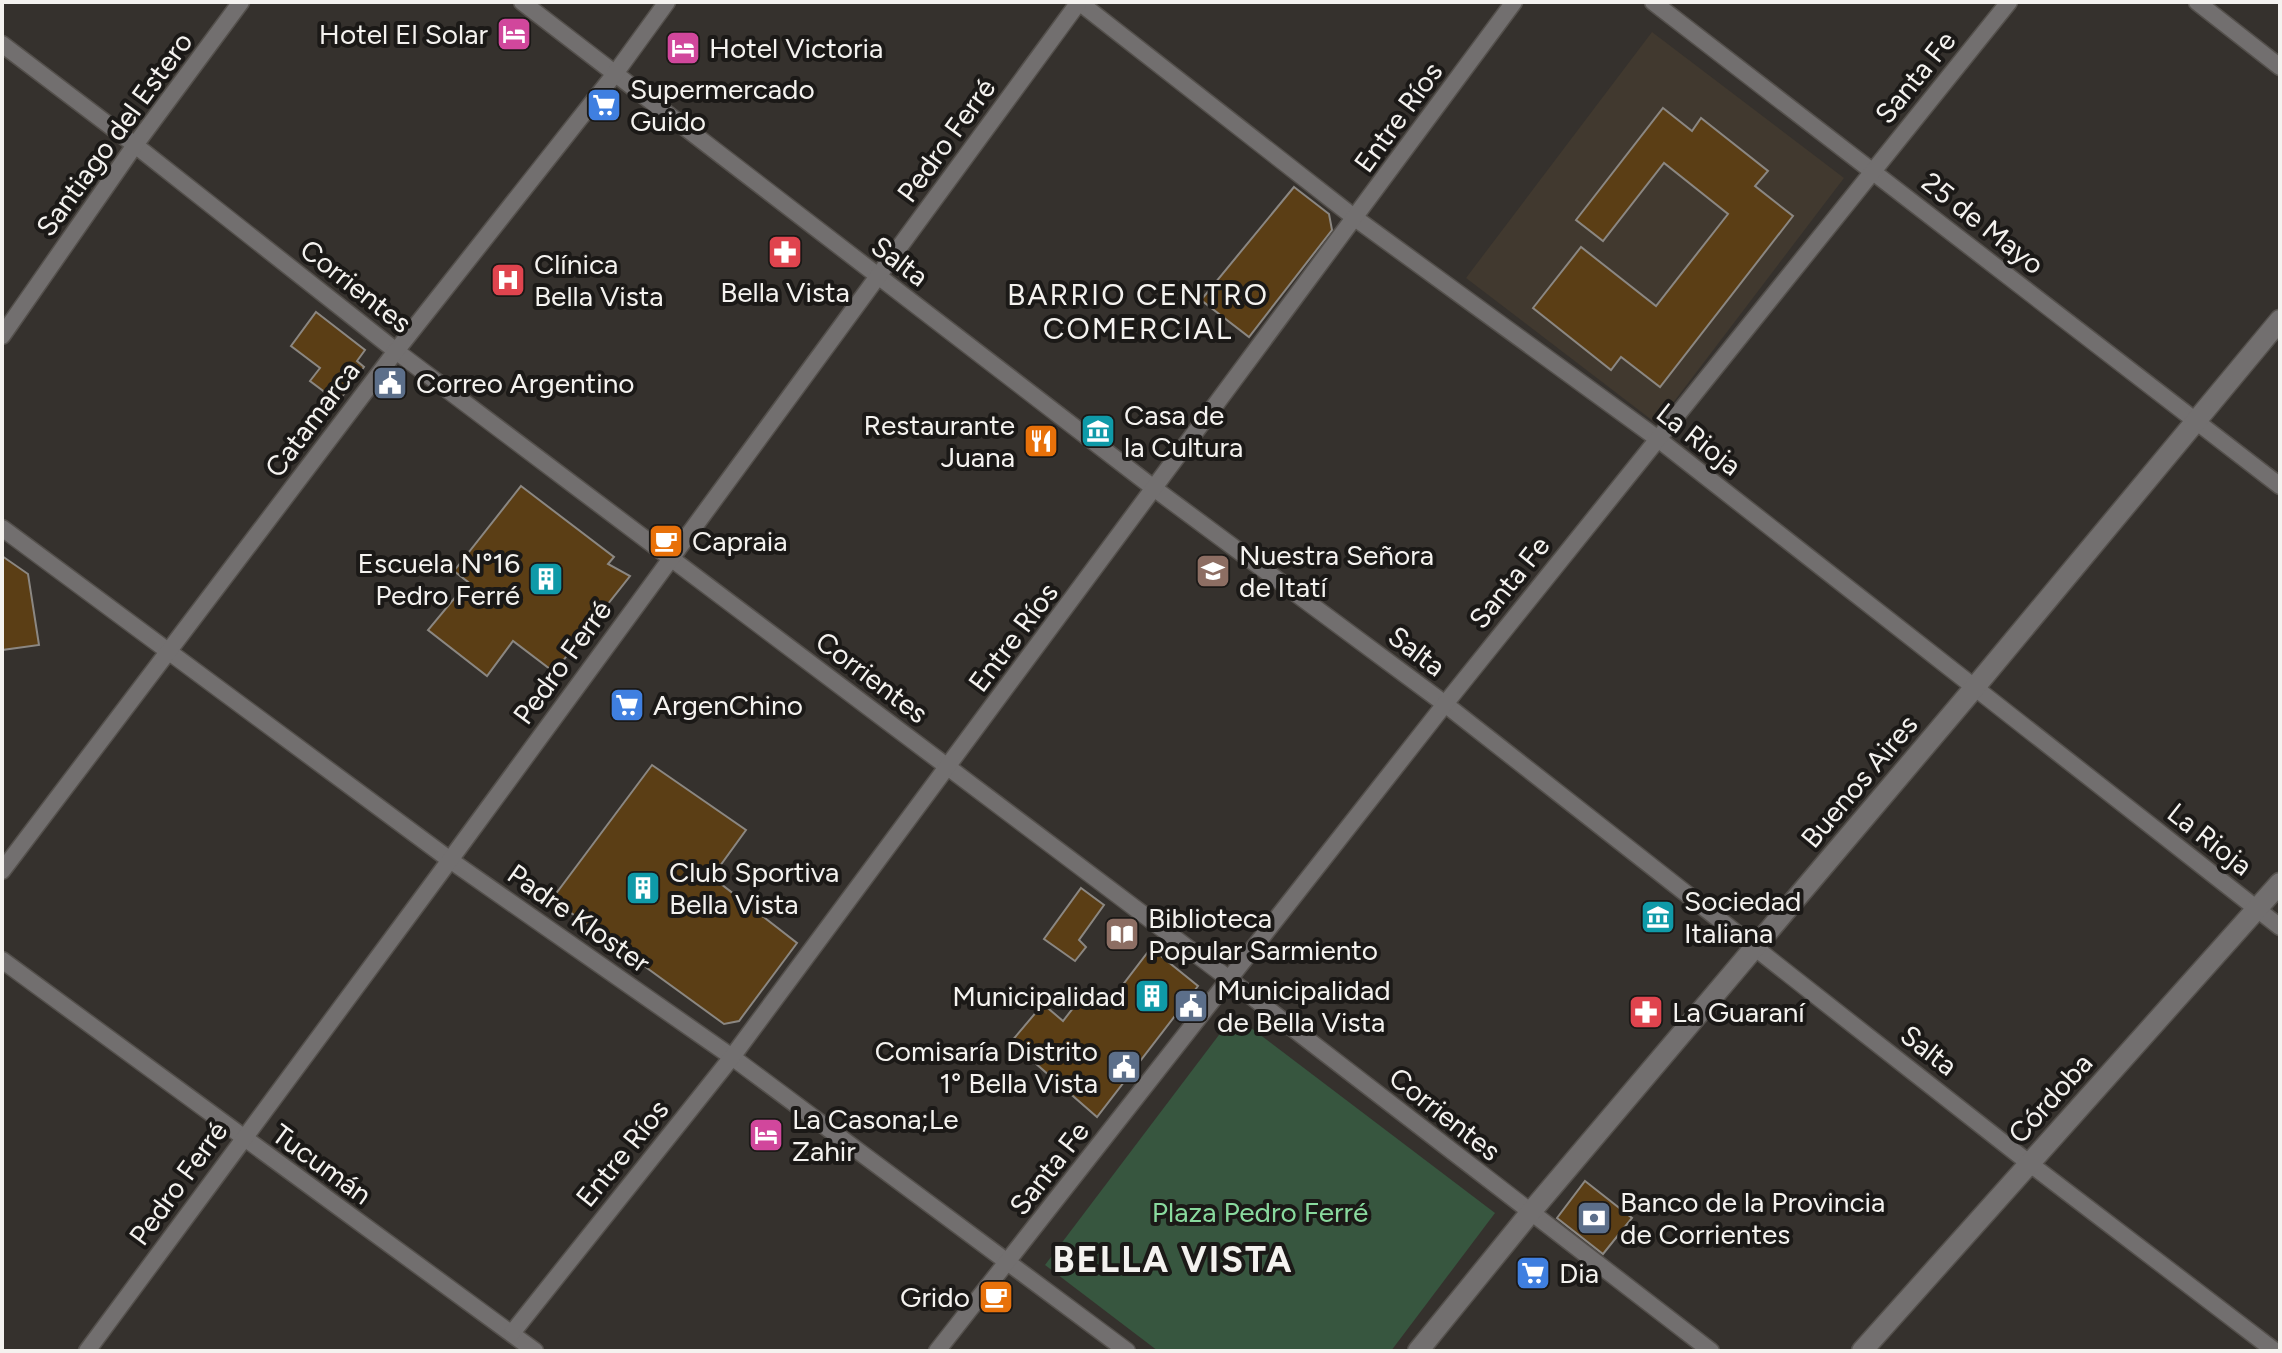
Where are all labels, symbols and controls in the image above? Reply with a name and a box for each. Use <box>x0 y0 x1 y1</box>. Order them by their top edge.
hotel icon: Hotel El Solar <box>495 15 533 53</box>
place label: Hotel El Solar <box>319 17 489 51</box>
street label: Santa Fe <box>1867 24 1963 130</box>
street label: Santiago del Estero <box>29 25 199 243</box>
hotel icon: Hotel Victoria <box>664 29 702 67</box>
place label: Hotel Victoria <box>709 31 883 65</box>
street label: Entre Ríos <box>1347 55 1449 179</box>
street label: Pedro Ferré <box>890 71 1002 209</box>
place label: Supermercado Guido <box>630 72 815 138</box>
supermarket icon: Supermercado Guido <box>585 86 623 124</box>
street label: 25 de Mayo <box>1915 165 2051 281</box>
street label: Salta <box>865 229 935 293</box>
street label: Corrientes <box>294 232 418 340</box>
pharmacy icon: Bella Vista <box>766 233 804 271</box>
place label: Clínica Bella Vista <box>534 247 664 313</box>
hospital icon: Clínica Bella Vista <box>489 261 527 299</box>
place label: Bella Vista <box>720 275 850 309</box>
district label: BARRIO CENTRO COMERCIAL <box>1007 276 1269 347</box>
street label: Catamarca <box>257 354 367 484</box>
public building icon: Correo Argentino <box>371 364 409 402</box>
place label: Correo Argentino <box>416 366 635 400</box>
street label: La Rioja <box>1650 395 1748 483</box>
place label: Casa de la Cultura <box>1124 398 1243 464</box>
place label: Restaurante Juana <box>864 408 1015 474</box>
museum icon: Casa de la Cultura <box>1079 412 1117 450</box>
restaurant icon: Restaurante Juana <box>1022 422 1060 460</box>
cafe icon: Capraia <box>647 522 685 560</box>
place label: Capraia <box>692 524 788 558</box>
street label: Santa Fe <box>1461 529 1557 635</box>
place label: Nuestra Señora de Itatí <box>1239 538 1434 604</box>
place label: Escuela N°16 Pedro Ferré <box>358 546 520 612</box>
school or university icon: Nuestra Señora de Itatí <box>1194 552 1232 590</box>
building icon: Escuela N°16 Pedro Ferré <box>527 560 565 598</box>
street label: Entre Ríos <box>961 576 1065 698</box>
street label: Pedro Ferré <box>506 593 618 731</box>
street label: Salta <box>1382 619 1452 683</box>
street label: Corrientes <box>809 624 935 730</box>
supermarket icon: ArgenChino <box>608 686 646 724</box>
place label: ArgenChino <box>653 688 803 722</box>
street label: Buenos Aires <box>1794 708 1924 854</box>
street label: La Rioja <box>2161 795 2259 883</box>
place label: Club Sportiva Bella Vista <box>669 855 839 921</box>
street label: Padre Kloster <box>501 856 657 980</box>
building icon: Club Sportiva Bella Vista <box>624 869 662 907</box>
place label: Sociedad Italiana <box>1684 884 1801 950</box>
museum icon: Sociedad Italiana <box>1639 898 1677 936</box>
place label: Biblioteca Popular Sarmiento <box>1148 901 1378 967</box>
library icon: Biblioteca Popular Sarmiento <box>1103 915 1141 953</box>
place label: Municipalidad de Bella Vista <box>1217 973 1391 1039</box>
building icon: Municipalidad <box>1133 977 1171 1015</box>
place label: Municipalidad <box>952 979 1126 1013</box>
public building icon: Municipalidad de Bella Vista <box>1172 987 1210 1025</box>
pharmacy icon: La Guaraní <box>1627 993 1665 1031</box>
place label: La Guaraní <box>1672 995 1806 1029</box>
street label: Salta <box>1894 1017 1964 1083</box>
place label: Comisaría Distrito 1° Bella Vista <box>875 1034 1098 1100</box>
street label: Córdoba <box>2001 1046 2099 1150</box>
public building icon: Comisaría Distrito 1° Bella Vista <box>1105 1048 1143 1086</box>
street label: Corrientes <box>1383 1060 1507 1168</box>
street label: Entre Ríos <box>569 1093 675 1213</box>
place label: La Casona;Le Zahir <box>792 1102 959 1168</box>
street label: Pedro Ferré <box>122 1114 234 1252</box>
street label: Santa Fe <box>1002 1115 1096 1221</box>
hotel icon: La Casona;Le Zahir <box>747 1116 785 1154</box>
street label: Tucumán <box>266 1117 378 1211</box>
place label: Banco de la Provincia de Corrientes <box>1620 1185 1885 1251</box>
park label: Plaza Pedro Ferré <box>1152 1195 1368 1229</box>
bank icon: Banco de la Provincia de Corrientes <box>1575 1199 1613 1237</box>
district label: BELLA VISTA <box>1053 1238 1293 1281</box>
supermarket icon: Dia <box>1514 1254 1552 1292</box>
place label: Dia <box>1559 1256 1599 1290</box>
cafe icon: Grido <box>977 1278 1015 1316</box>
place label: Grido <box>900 1280 970 1314</box>

